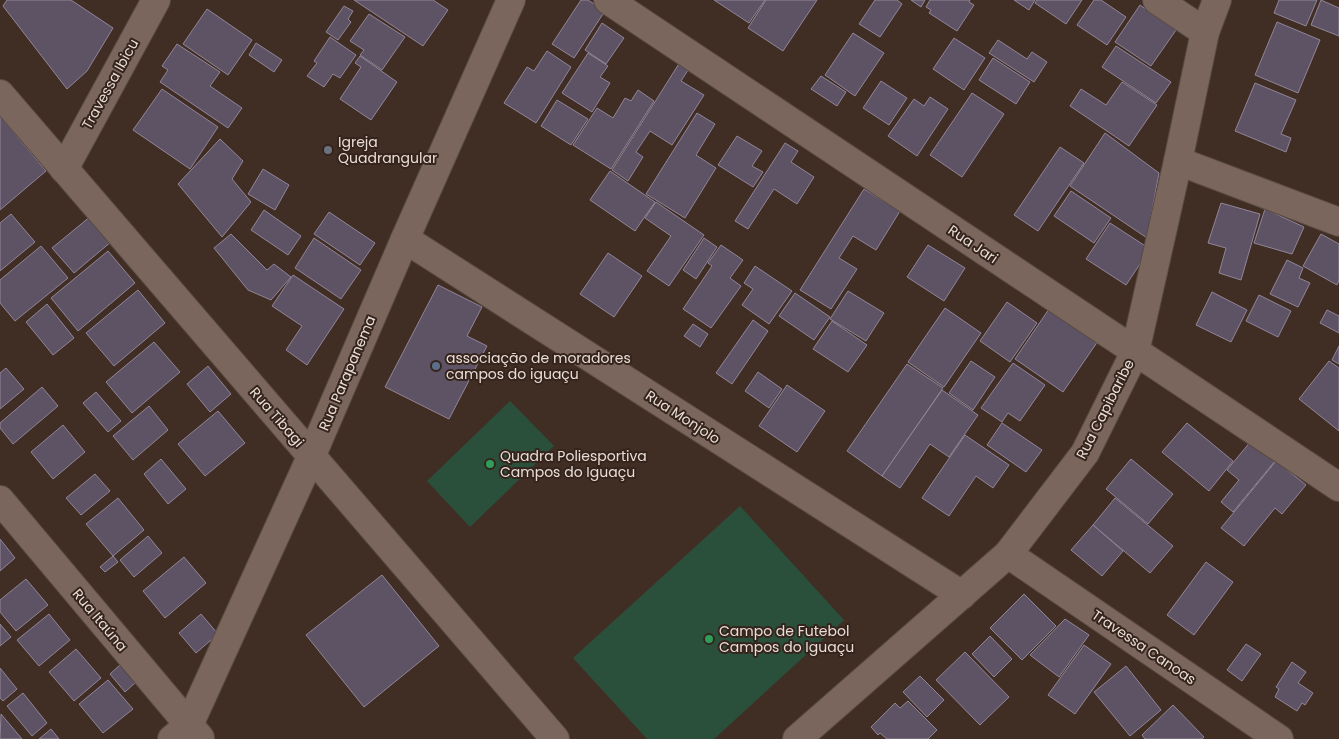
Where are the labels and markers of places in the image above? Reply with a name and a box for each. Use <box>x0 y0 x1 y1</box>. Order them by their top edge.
place label: Igreja Quadrangular <box>338 132 437 168</box>
marker: Igreja Quadrangular <box>322 144 334 156</box>
place label: associação de moradores campos do iguaçu <box>446 348 631 384</box>
marker: associação de moradores campos do iguaçu <box>430 360 442 372</box>
place label: Quadra Poliesportiva Campos do Iguaçu <box>500 446 647 482</box>
marker: Quadra Poliesportiva Campos do Iguaçu <box>484 458 496 470</box>
place label: Campo de Futebol Campos do Iguaçu <box>719 621 854 657</box>
marker: Campo de Futebol Campos do Iguaçu <box>703 633 715 645</box>

